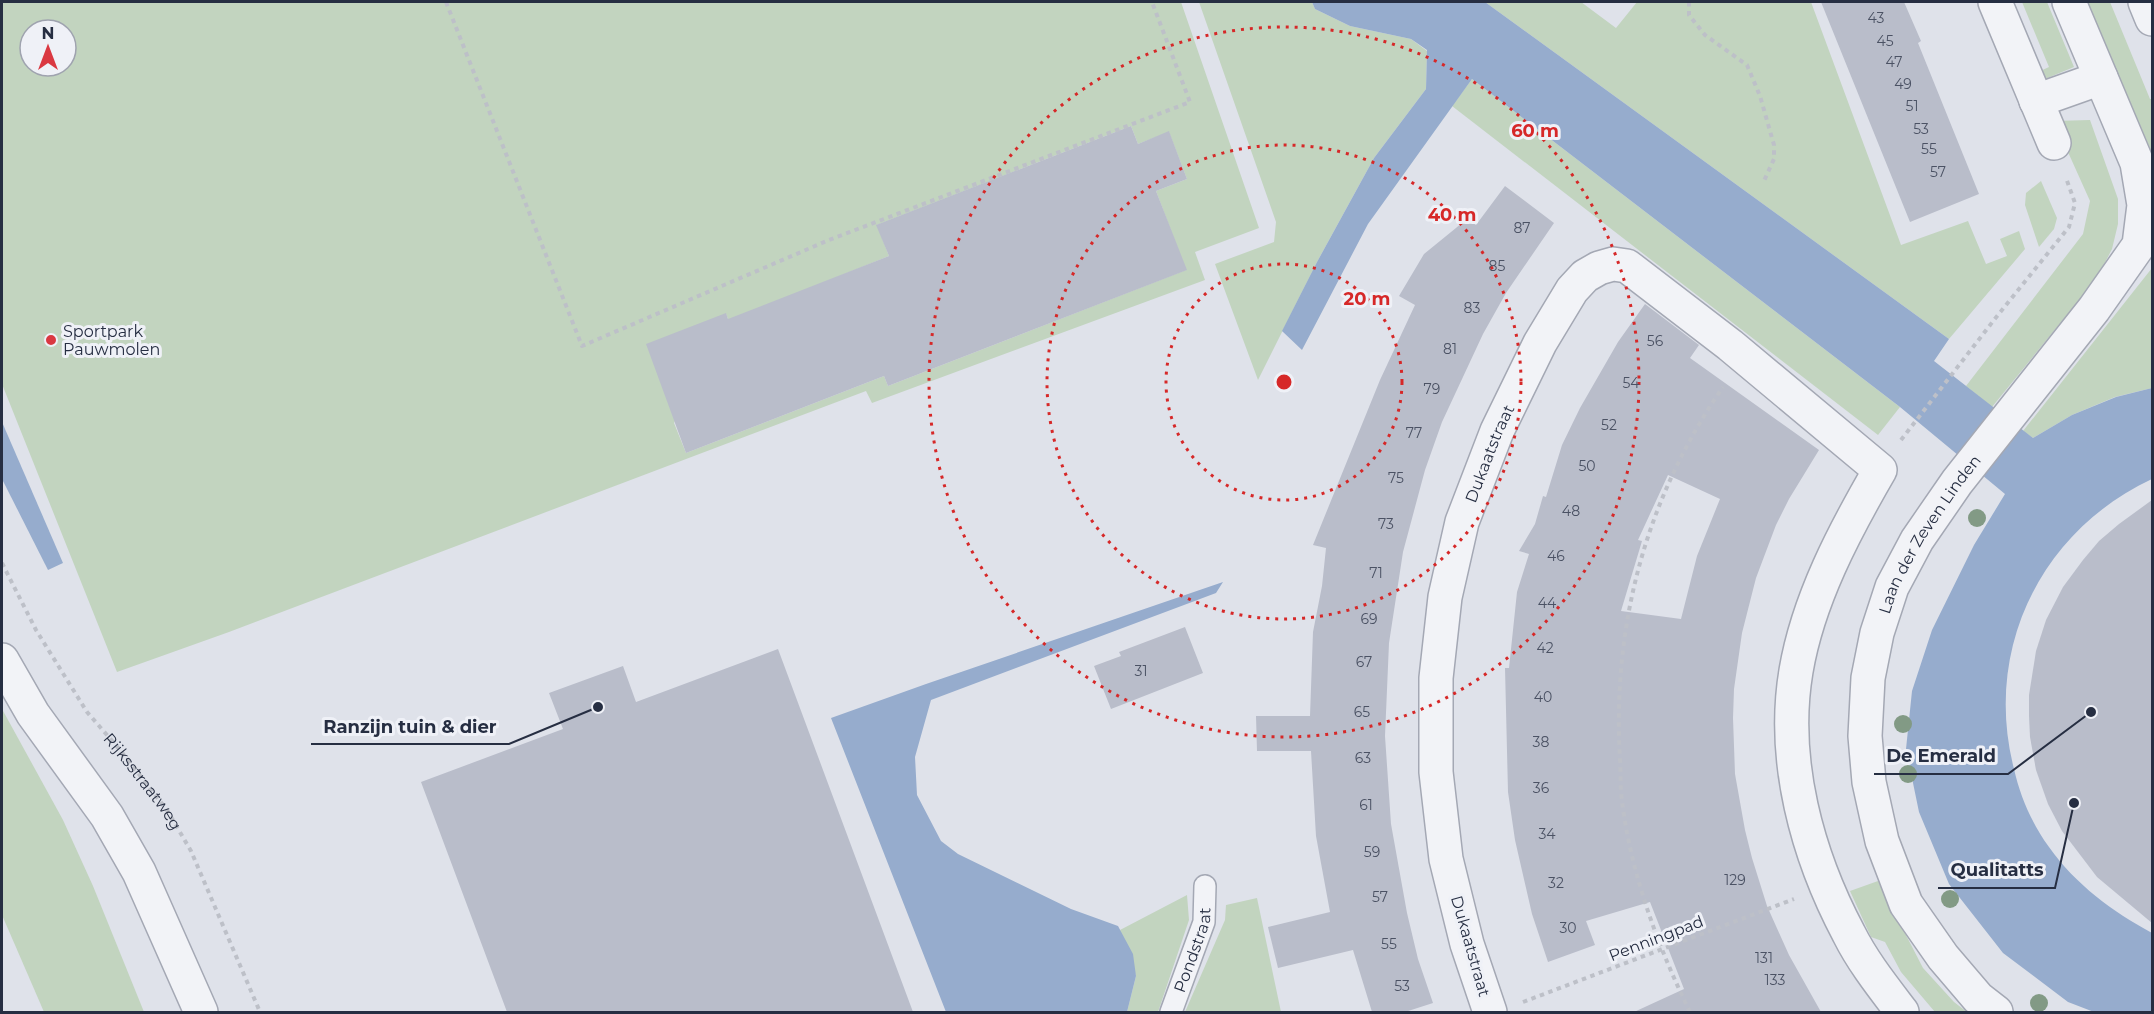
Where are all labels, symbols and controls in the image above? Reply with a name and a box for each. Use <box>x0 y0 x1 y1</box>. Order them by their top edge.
house number: 43 <box>1868 9 1885 27</box>
north arrow <box>18 18 78 78</box>
text: N <box>42 24 54 43</box>
house number: 45 <box>1876 32 1894 50</box>
house number: 47 <box>1886 53 1902 71</box>
house number: 49 <box>1894 75 1912 93</box>
house number: 51 <box>1906 97 1918 115</box>
text: 60 m <box>1511 120 1559 142</box>
house number: 53 <box>1913 120 1929 138</box>
house number: 55 <box>1921 140 1937 158</box>
house number: 57 <box>1930 163 1946 181</box>
text: 40 m <box>1428 204 1476 226</box>
house number: 87 <box>1513 219 1531 237</box>
house number: 85 <box>1489 257 1506 275</box>
text: 20 m <box>1344 288 1390 310</box>
house number: 83 <box>1464 299 1481 317</box>
place label: Sportpark Pauwmolen <box>63 322 160 359</box>
house number: 56 <box>1647 332 1664 350</box>
marker: Sportpark Pauwmolen <box>44 333 58 347</box>
house number: 81 <box>1443 340 1457 358</box>
centre of rings <box>1274 372 1294 392</box>
house number: 54 <box>1622 374 1640 392</box>
house number: 79 <box>1424 380 1440 398</box>
street label: Dukaatstraat <box>1461 401 1519 505</box>
house number: 52 <box>1601 416 1617 434</box>
house number: 77 <box>1406 424 1422 442</box>
street label: Laan der Zeven Linden <box>1875 451 1985 616</box>
house number: 50 <box>1578 457 1596 475</box>
house number: 75 <box>1388 469 1404 487</box>
house number: 48 <box>1562 502 1580 520</box>
house number: 73 <box>1378 515 1394 533</box>
house number: 46 <box>1547 547 1565 565</box>
house number: 71 <box>1369 564 1383 582</box>
house number: 44 <box>1538 594 1557 612</box>
house number: 69 <box>1360 610 1378 628</box>
house number: 42 <box>1536 639 1554 657</box>
house number: 67 <box>1356 653 1372 671</box>
house number: 31 <box>1135 662 1147 680</box>
house number: 40 <box>1534 688 1552 706</box>
house number: 65 <box>1354 703 1370 721</box>
callout: Ranzijn tuin & dier <box>311 708 509 744</box>
text: Ranzijn tuin & dier <box>323 716 497 738</box>
street label: Rijksstraatweg <box>100 729 186 833</box>
house number: 38 <box>1533 733 1549 751</box>
callout: De Emerald <box>1874 738 2008 774</box>
text: De Emerald <box>1886 745 1996 767</box>
house number: 63 <box>1355 749 1371 767</box>
house number: 36 <box>1533 779 1550 797</box>
house number: 61 <box>1359 796 1373 814</box>
house number: 34 <box>1538 825 1556 843</box>
house number: 59 <box>1364 843 1380 861</box>
callout: Qualitatts <box>1938 852 2055 888</box>
text: Qualitatts <box>1950 859 2044 881</box>
house number: 129 <box>1724 871 1746 889</box>
house number: 32 <box>1548 874 1564 892</box>
house number: 57 <box>1372 888 1388 906</box>
street label: Dukaatstraat <box>1447 893 1494 999</box>
street label: Pondstraat <box>1170 907 1214 995</box>
street label: Penningpad <box>1606 912 1706 965</box>
house number: 30 <box>1559 919 1577 937</box>
house number: 55 <box>1381 935 1397 953</box>
house number: 131 <box>1755 949 1773 967</box>
house number: 133 <box>1765 971 1785 989</box>
house number: 53 <box>1394 977 1410 995</box>

